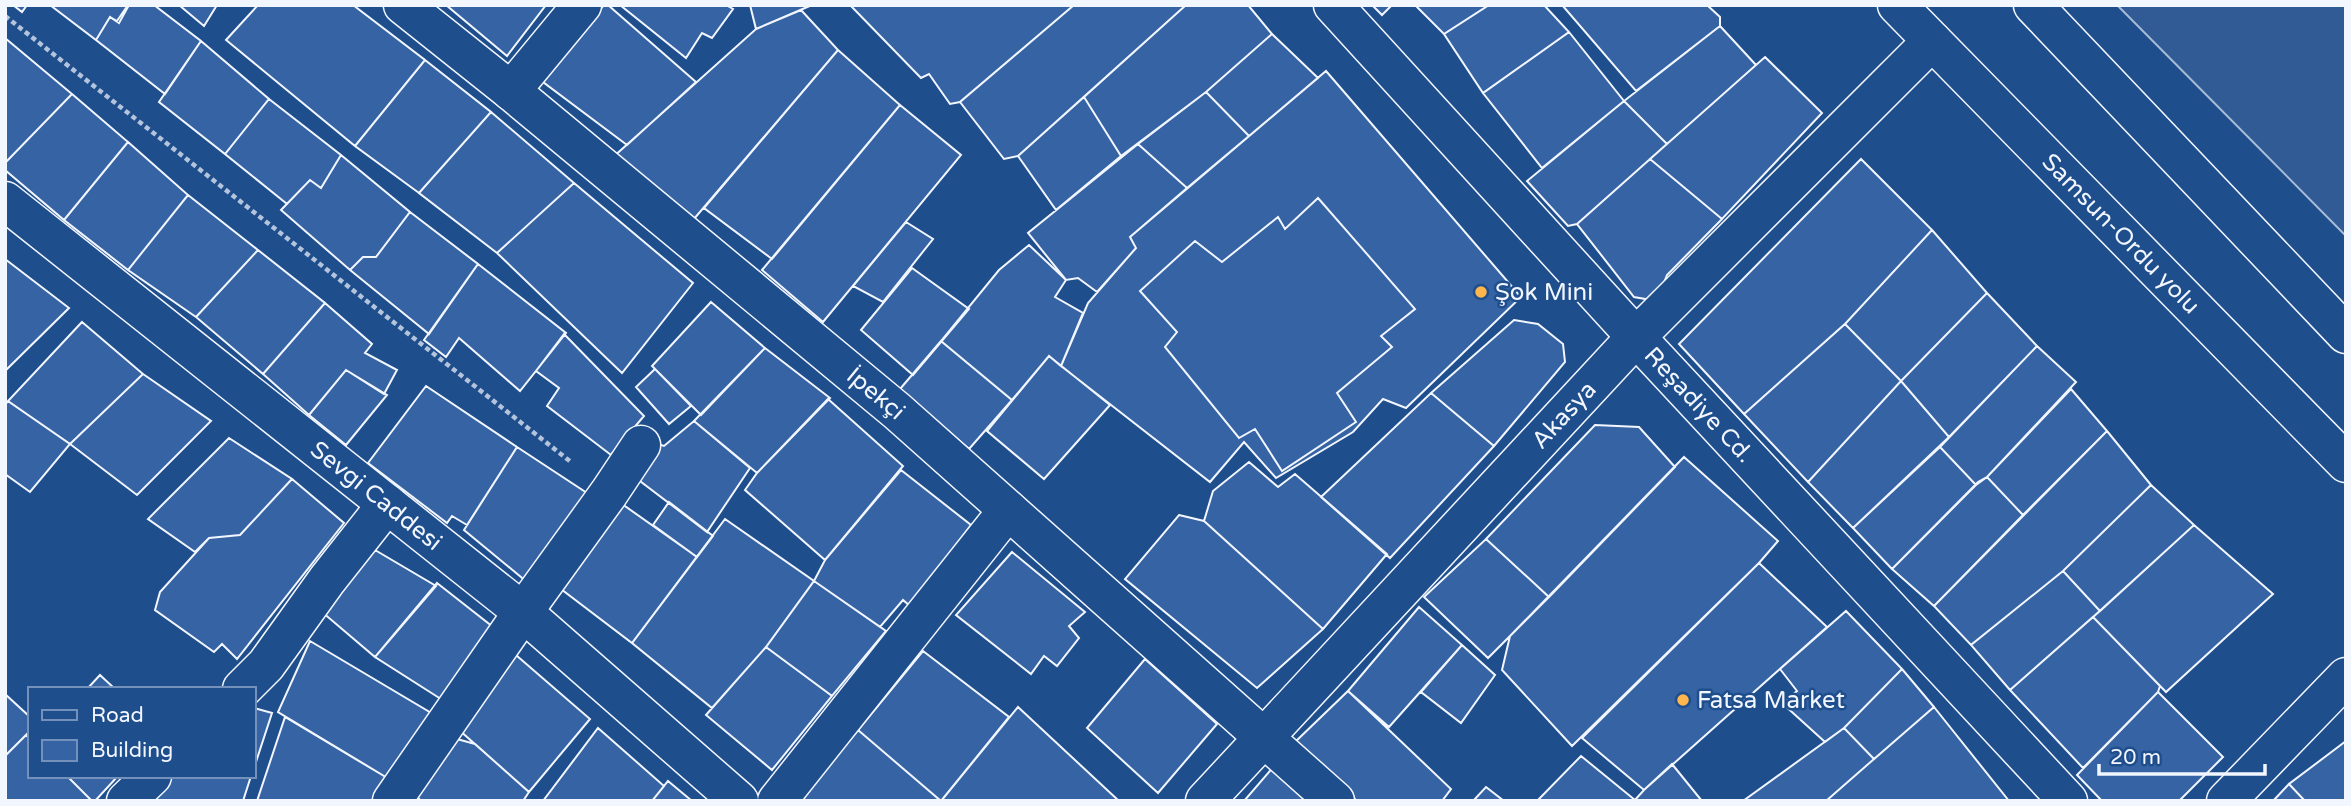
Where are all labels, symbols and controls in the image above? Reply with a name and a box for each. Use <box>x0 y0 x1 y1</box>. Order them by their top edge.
street label: Samsun-Ordu yolu <box>2036 147 2206 320</box>
place label: Şok Mini <box>1495 278 1593 307</box>
marker: Şok Mini <box>1473 284 1489 300</box>
street label: Reşadiye Cd. <box>1638 341 1760 468</box>
street label: İpekçi <box>841 361 911 426</box>
street label: Akasya <box>1525 375 1602 455</box>
street label: Sevgi Caddesi <box>305 435 448 557</box>
place label: Fatsa Market <box>1697 686 1845 715</box>
legend <box>28 687 256 778</box>
marker: Fatsa Market <box>1675 692 1691 708</box>
text: Road <box>91 703 144 728</box>
scale bar <box>2099 732 2265 776</box>
text: Building <box>91 738 173 763</box>
text: 20 m <box>2110 745 2161 770</box>

